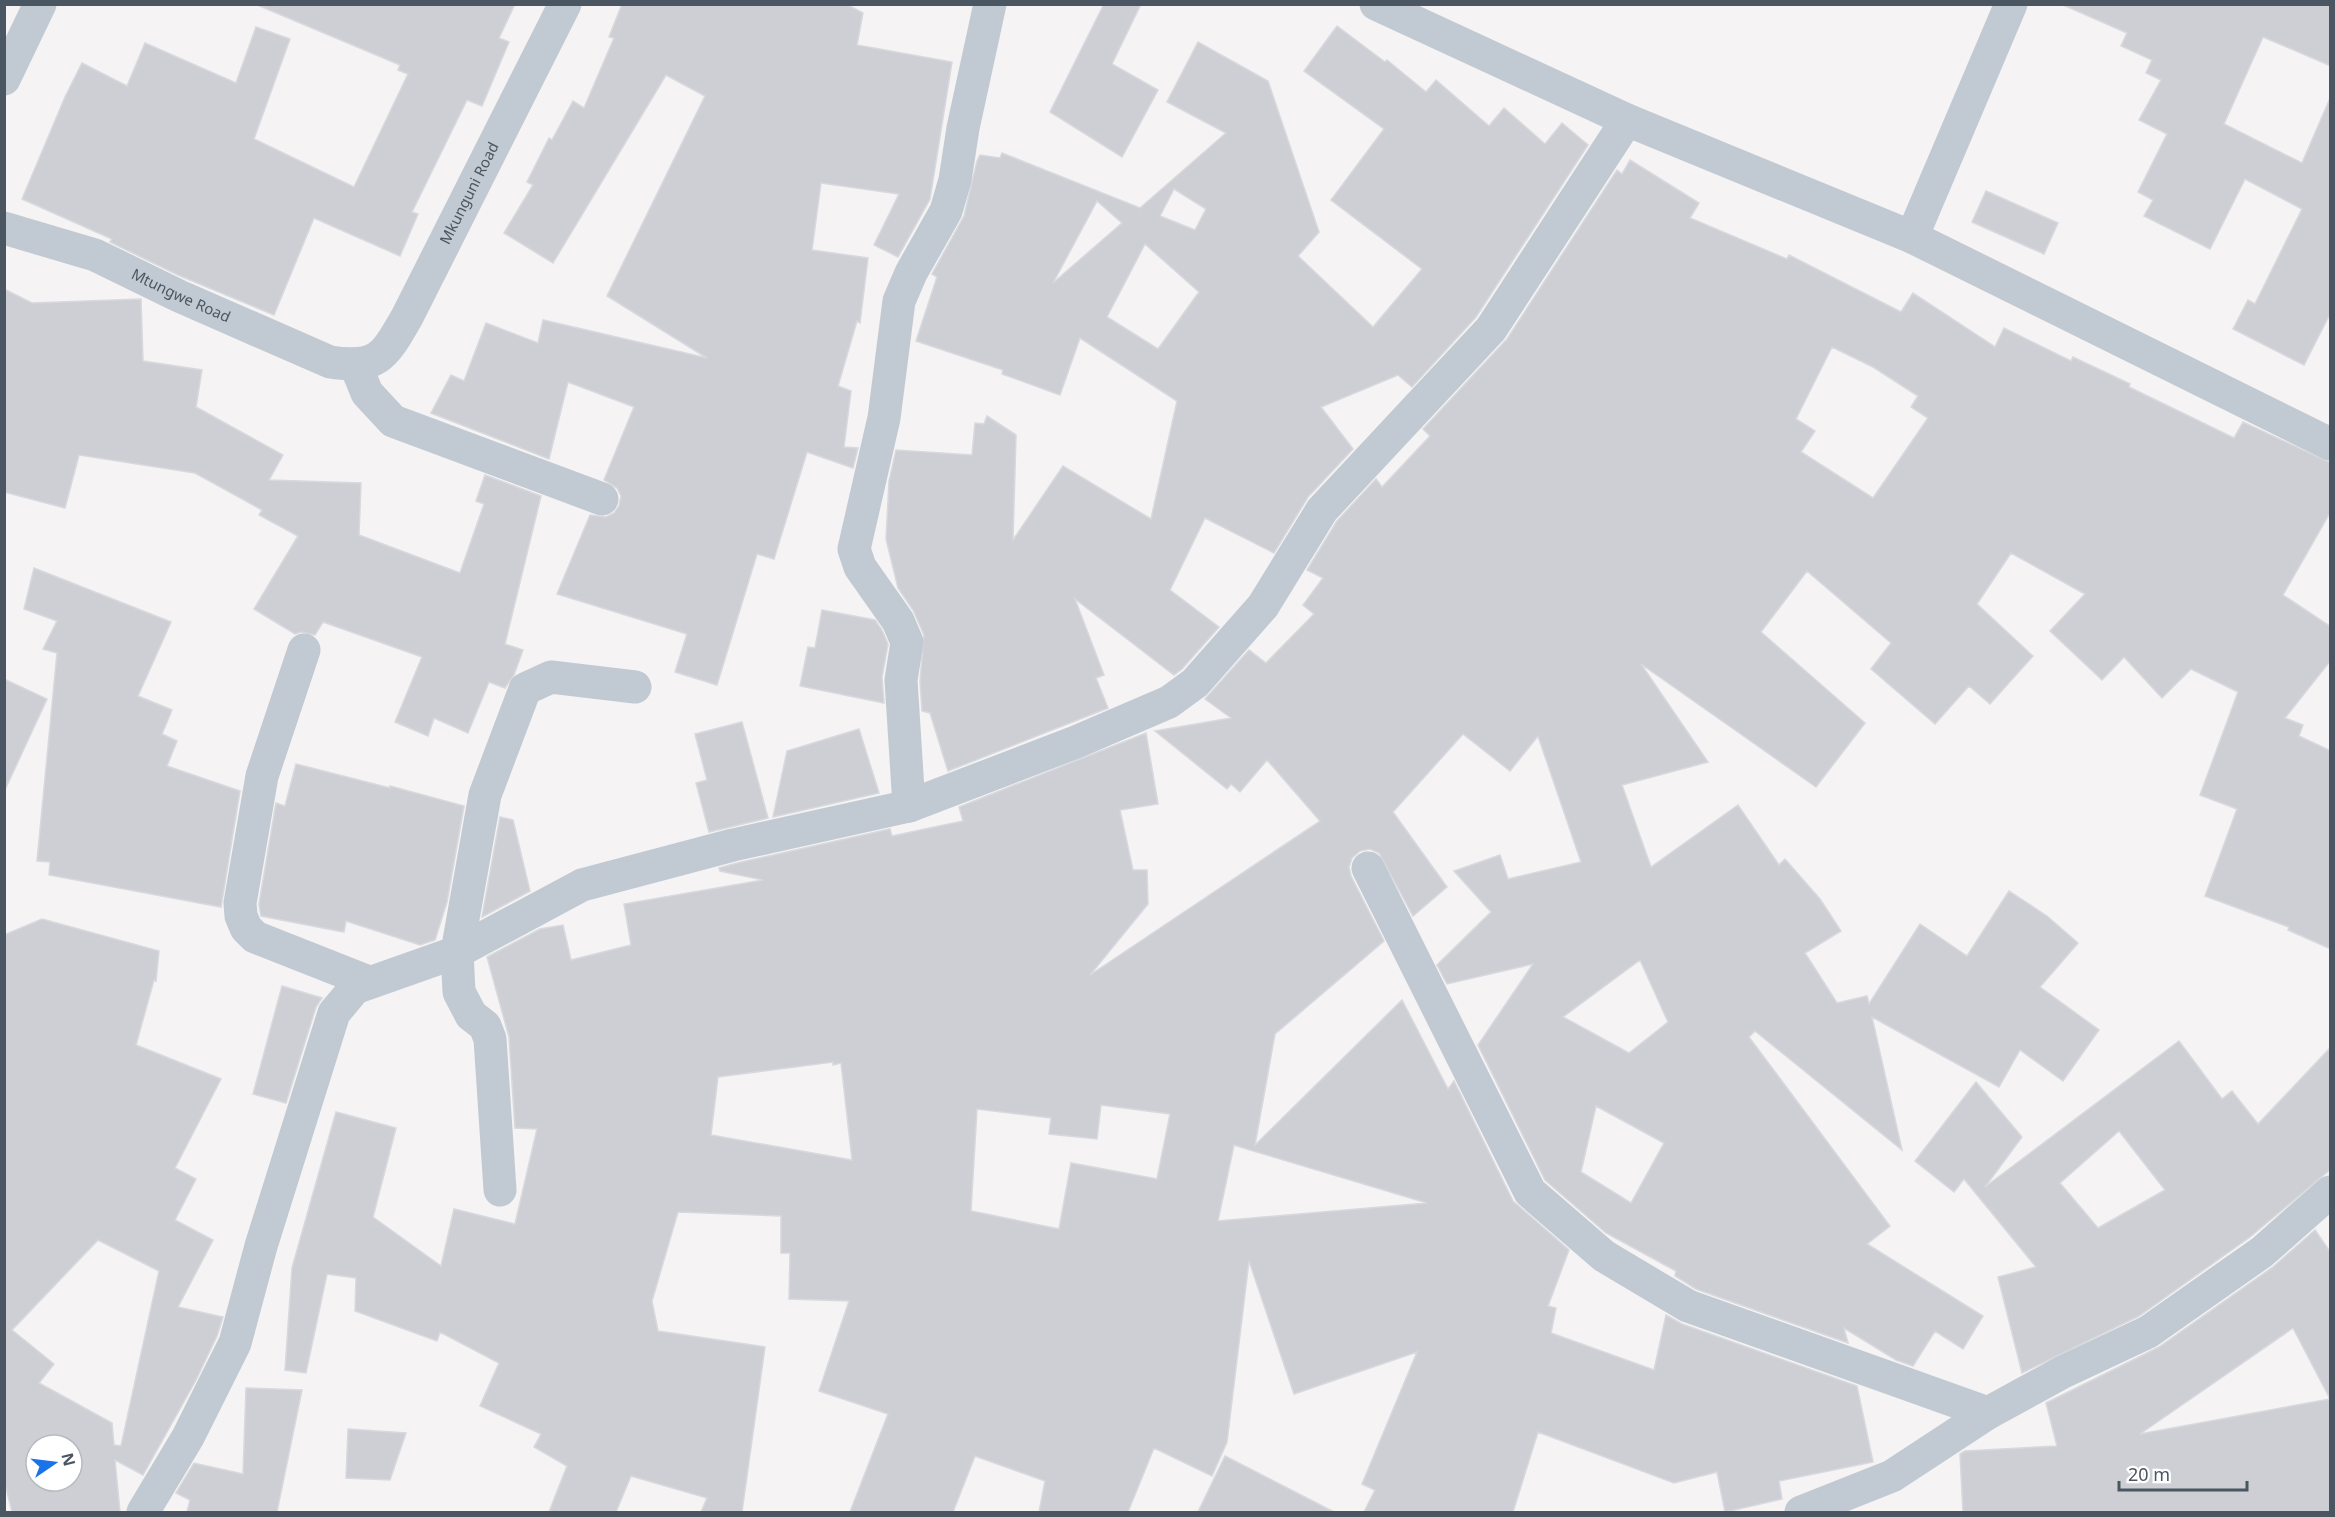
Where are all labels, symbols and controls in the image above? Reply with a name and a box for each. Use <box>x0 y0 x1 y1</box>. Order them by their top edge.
street label: Mkunguni Road <box>434 138 503 247</box>
street label: Mtungwe Road <box>128 263 234 326</box>
north arrow <box>24 1433 84 1493</box>
text: N <box>56 1450 81 1468</box>
scale bar <box>2119 1454 2246 1492</box>
text: 20 m <box>2128 1462 2170 1486</box>

